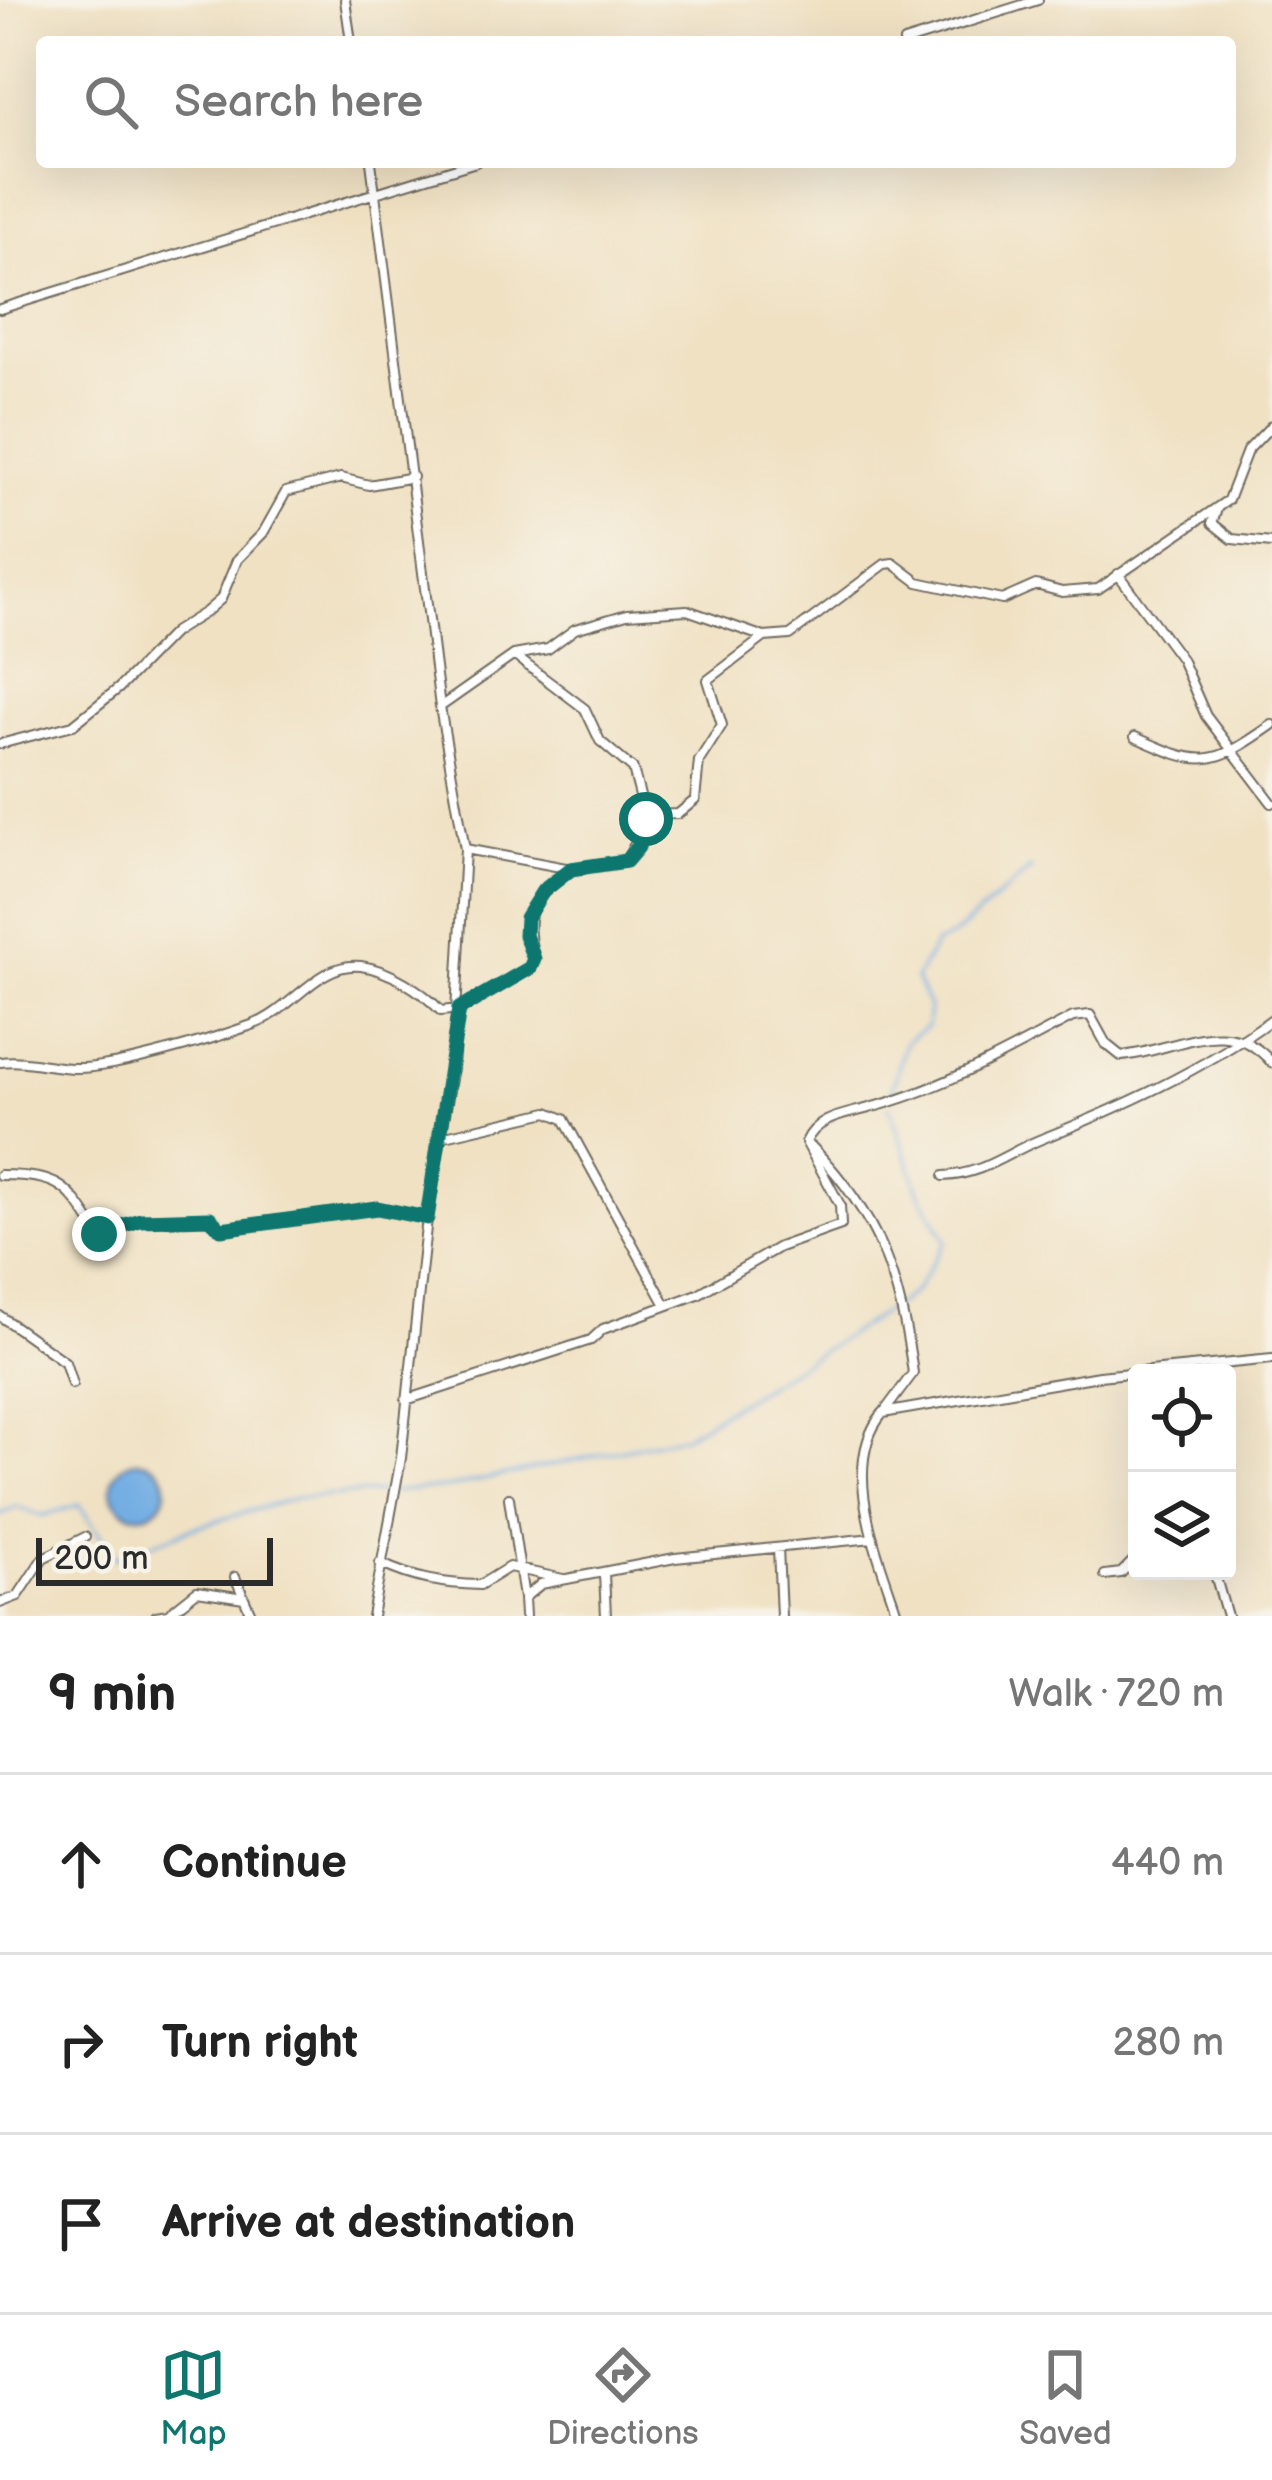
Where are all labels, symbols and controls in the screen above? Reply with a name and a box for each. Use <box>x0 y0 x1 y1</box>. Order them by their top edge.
search box <box>36 36 1236 168</box>
icon: search <box>78 69 144 135</box>
text: Search here <box>174 75 423 130</box>
route start <box>619 792 673 846</box>
route end <box>72 1207 126 1261</box>
map controls <box>1128 1364 1236 1580</box>
button: locate <box>1128 1364 1236 1472</box>
button: layers <box>1128 1472 1236 1580</box>
scale bar <box>36 1532 273 1585</box>
text: 200 m <box>54 1539 148 1579</box>
text: 9 min <box>48 1664 176 1725</box>
text: Walk · 720 m <box>1008 1671 1224 1718</box>
icon: ahead <box>48 1831 114 1897</box>
text: Continue <box>162 1836 347 1891</box>
text: 440 m <box>1111 1840 1224 1887</box>
icon: right <box>48 2011 114 2077</box>
text: Turn right <box>162 2016 358 2071</box>
text: 280 m <box>1113 2020 1224 2067</box>
icon: arrive <box>48 2191 114 2257</box>
text: Arrive at destination <box>162 2196 575 2251</box>
tab: Map <box>160 2342 227 2454</box>
tab: Directions <box>547 2342 699 2454</box>
tab: Saved <box>1019 2342 1112 2454</box>

